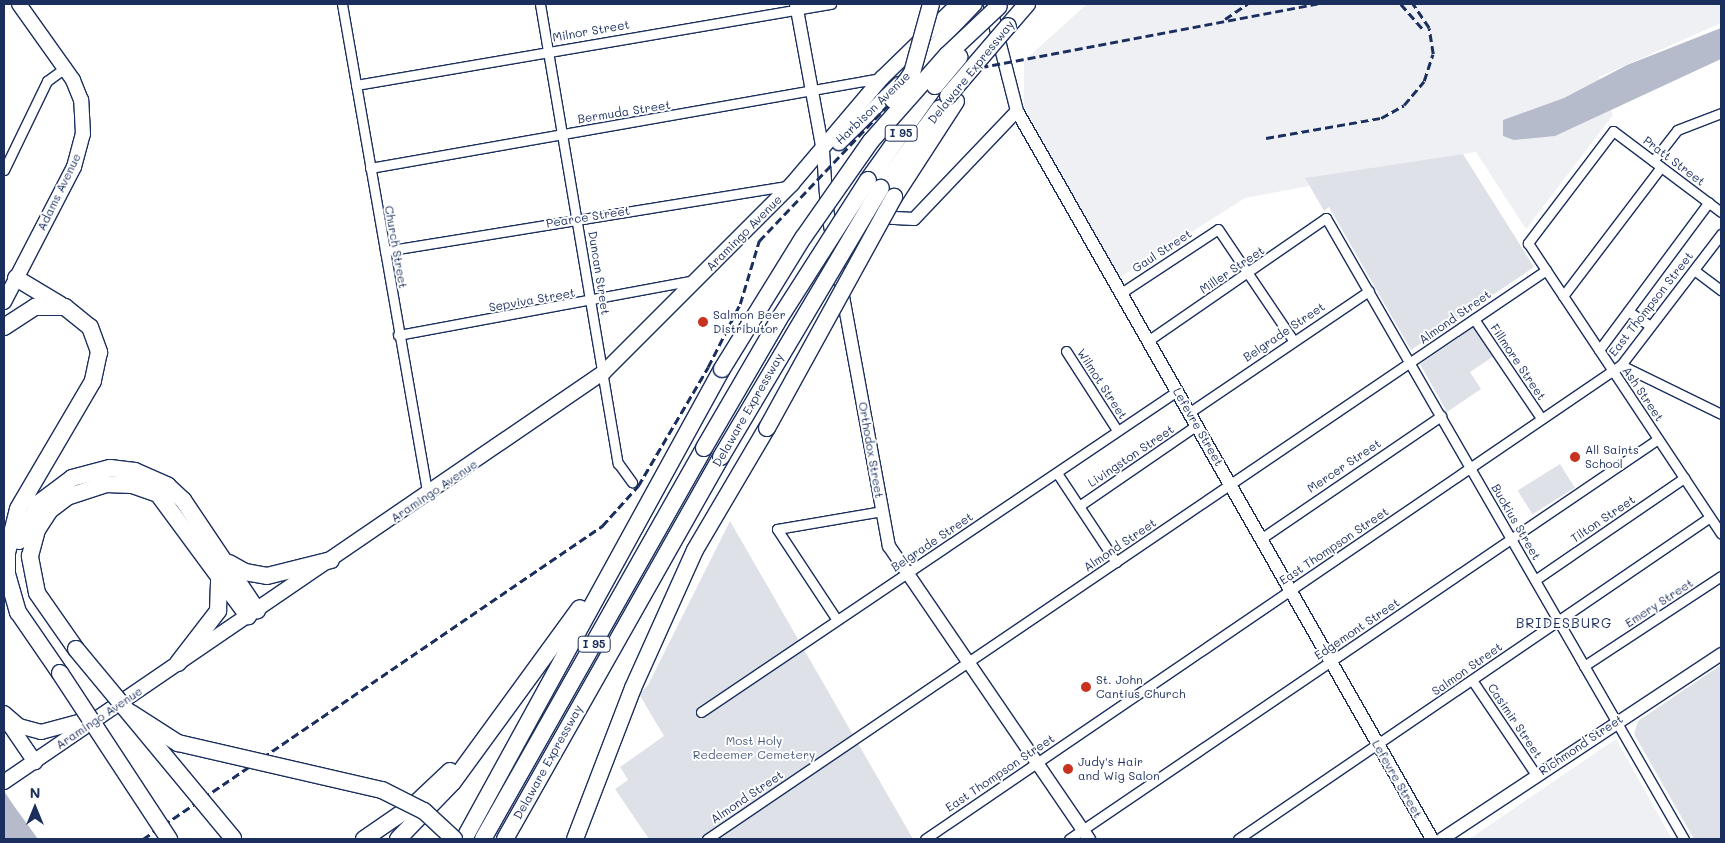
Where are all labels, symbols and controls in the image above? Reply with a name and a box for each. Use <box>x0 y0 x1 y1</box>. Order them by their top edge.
street label: Milnor Street <box>551 17 631 45</box>
street label: Delaware Expressway <box>925 17 1017 127</box>
street label: Harbison Avenue <box>833 69 913 147</box>
street label: Bermuda Street <box>576 98 672 126</box>
road number: I 95 <box>884 125 918 142</box>
street label: Pratt Street <box>1640 133 1708 189</box>
street label: Adams Avenue <box>34 151 84 233</box>
street label: Aramingo Avenue <box>703 192 785 274</box>
street label: Pearce Street <box>545 203 631 231</box>
street label: Church Street <box>382 204 410 290</box>
street label: Gaul Street <box>1130 226 1194 276</box>
street label: Duncan Street <box>585 230 613 316</box>
street label: Miller Street <box>1197 243 1267 297</box>
street label: East Thompson Street <box>1606 249 1696 359</box>
street label: Sepviva Street <box>488 285 576 315</box>
street label: Almond Street <box>1416 287 1494 347</box>
street label: Belgrade Street <box>1240 299 1328 365</box>
place label: Salmon Beer Distributor <box>713 308 786 336</box>
marker: Salmon Beer Distributor <box>697 316 709 328</box>
street label: Fillmore Street <box>1487 321 1549 403</box>
street label: Wilmot Street <box>1074 346 1130 422</box>
street label: Delaware Expressway <box>710 351 786 469</box>
street label: Ash Street <box>1619 364 1667 424</box>
street label: Lefevre Street <box>1170 385 1226 469</box>
street label: Orthodox Street <box>855 401 887 499</box>
street label: Livingston Street <box>1085 422 1177 490</box>
street label: Mercer Street <box>1305 436 1383 496</box>
place label: All Saints School <box>1585 443 1639 471</box>
marker: All Saints School <box>1569 451 1581 463</box>
street label: Aramingo Avenue <box>388 457 480 525</box>
street label: Buckius Street <box>1488 481 1544 563</box>
street label: Tilton Street <box>1568 492 1638 546</box>
street label: East Thompson Street <box>1277 504 1391 588</box>
street label: Belgrade Street <box>888 509 976 575</box>
street label: Almond Street <box>1081 515 1159 575</box>
street label: Emery Street <box>1622 576 1696 630</box>
street label: Edgemont Street <box>1312 595 1402 663</box>
district label: BRIDESBURG <box>1514 615 1614 631</box>
road number: I 95 <box>576 636 612 652</box>
street label: Salmon Street <box>1429 639 1505 699</box>
place label: St. John Cantius Church <box>1096 673 1186 701</box>
marker: St. John Cantius Church <box>1080 681 1092 693</box>
street label: Casimir Street <box>1485 681 1545 761</box>
street label: Aramingo Avenue <box>53 684 145 752</box>
street label: Delaware Expressway <box>510 702 586 822</box>
street label: Richmond Street <box>1536 712 1626 778</box>
street label: East Thompson Street <box>943 731 1057 815</box>
park label: Most Holy Redeemer Cemetery <box>693 734 815 762</box>
street label: Lefevre Street <box>1369 737 1425 821</box>
place label: Judy's Hair and Wig Salon <box>1078 755 1160 783</box>
marker: Judy's Hair and Wig Salon <box>1062 763 1074 775</box>
street label: Almond Street <box>708 767 786 827</box>
north arrow <box>10 783 60 833</box>
text: N <box>30 783 40 802</box>

